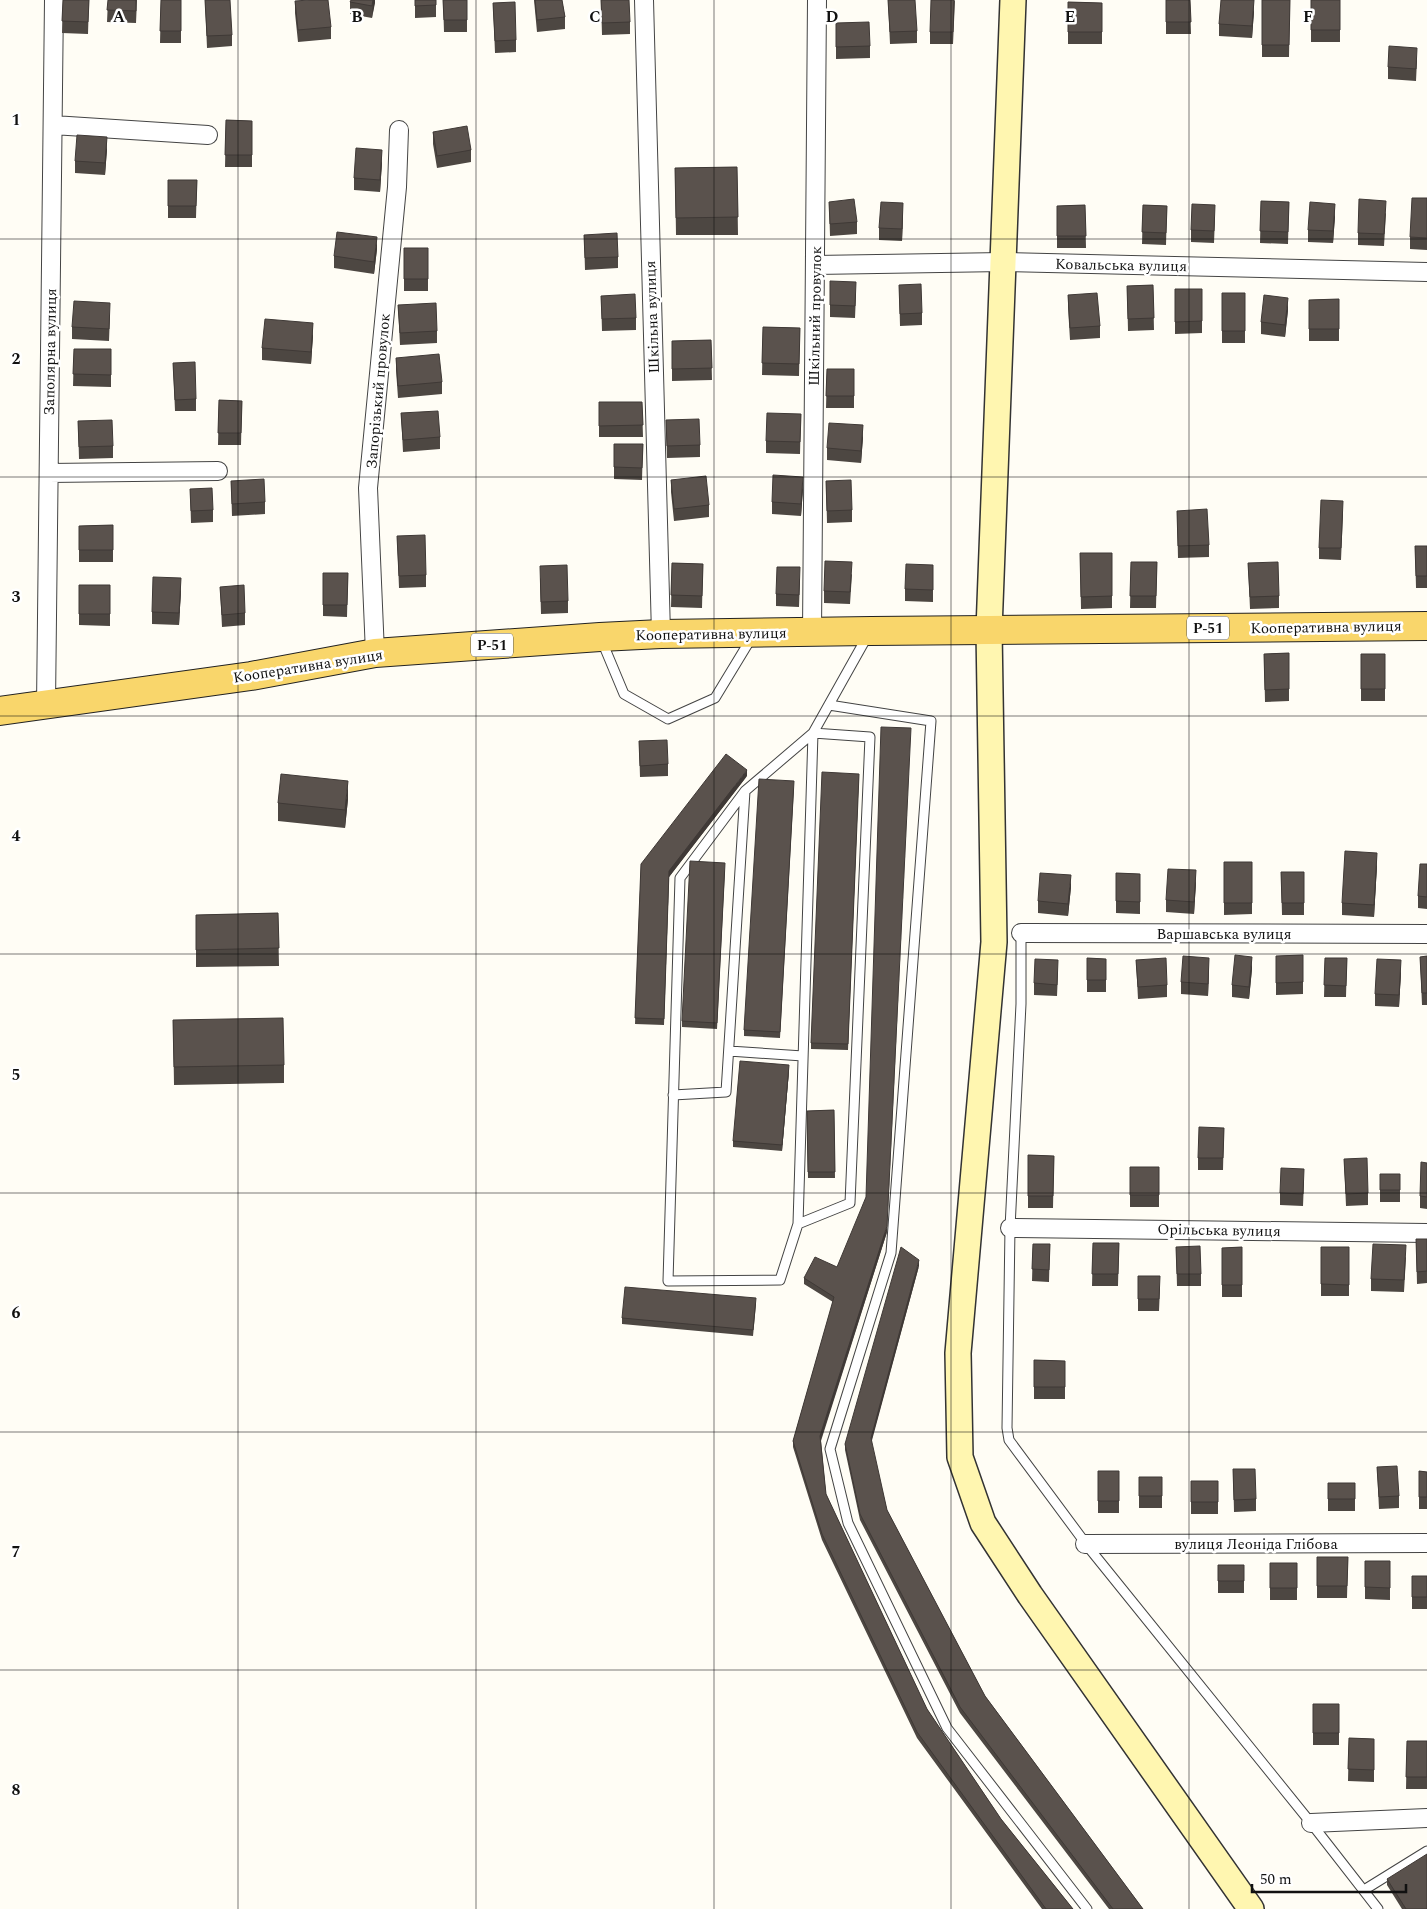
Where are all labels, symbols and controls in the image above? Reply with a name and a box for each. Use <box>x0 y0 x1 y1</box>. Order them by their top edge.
text: A <box>113 5 126 29</box>
text: B <box>351 5 363 29</box>
text: C <box>589 5 601 29</box>
text: D <box>826 5 839 29</box>
text: E <box>1065 5 1075 29</box>
text: F <box>1303 5 1313 29</box>
text: 1 <box>12 108 20 132</box>
street label: Шкільний провулок <box>803 246 828 386</box>
street label: Ковальська вулиця <box>1055 253 1187 278</box>
street label: Шкільна вулиця <box>639 260 666 374</box>
street label: Заполярна вулиця <box>38 288 63 416</box>
street label: Запорізький провулок <box>360 312 397 470</box>
text: 2 <box>12 347 21 371</box>
text: 3 <box>12 585 21 609</box>
street label: Кооперативна вулиця <box>1250 615 1402 640</box>
road number: Р-51 <box>1187 616 1229 640</box>
street label: Кооперативна вулиця <box>635 622 787 647</box>
road number: Р-51 <box>471 634 513 656</box>
street label: Кооперативна вулиця <box>232 643 385 690</box>
text: 4 <box>12 824 21 848</box>
street label: Варшавська вулиця <box>1156 923 1292 946</box>
text: 5 <box>12 1063 20 1087</box>
street label: Орільська вулиця <box>1157 1218 1281 1243</box>
text: 6 <box>12 1301 21 1325</box>
street label: вулиця Леоніда Глібова <box>1174 1533 1338 1556</box>
text: 7 <box>12 1540 21 1564</box>
text: 8 <box>12 1778 21 1802</box>
scale bar <box>1252 1862 1406 1894</box>
text: 50 m <box>1260 1868 1292 1891</box>

